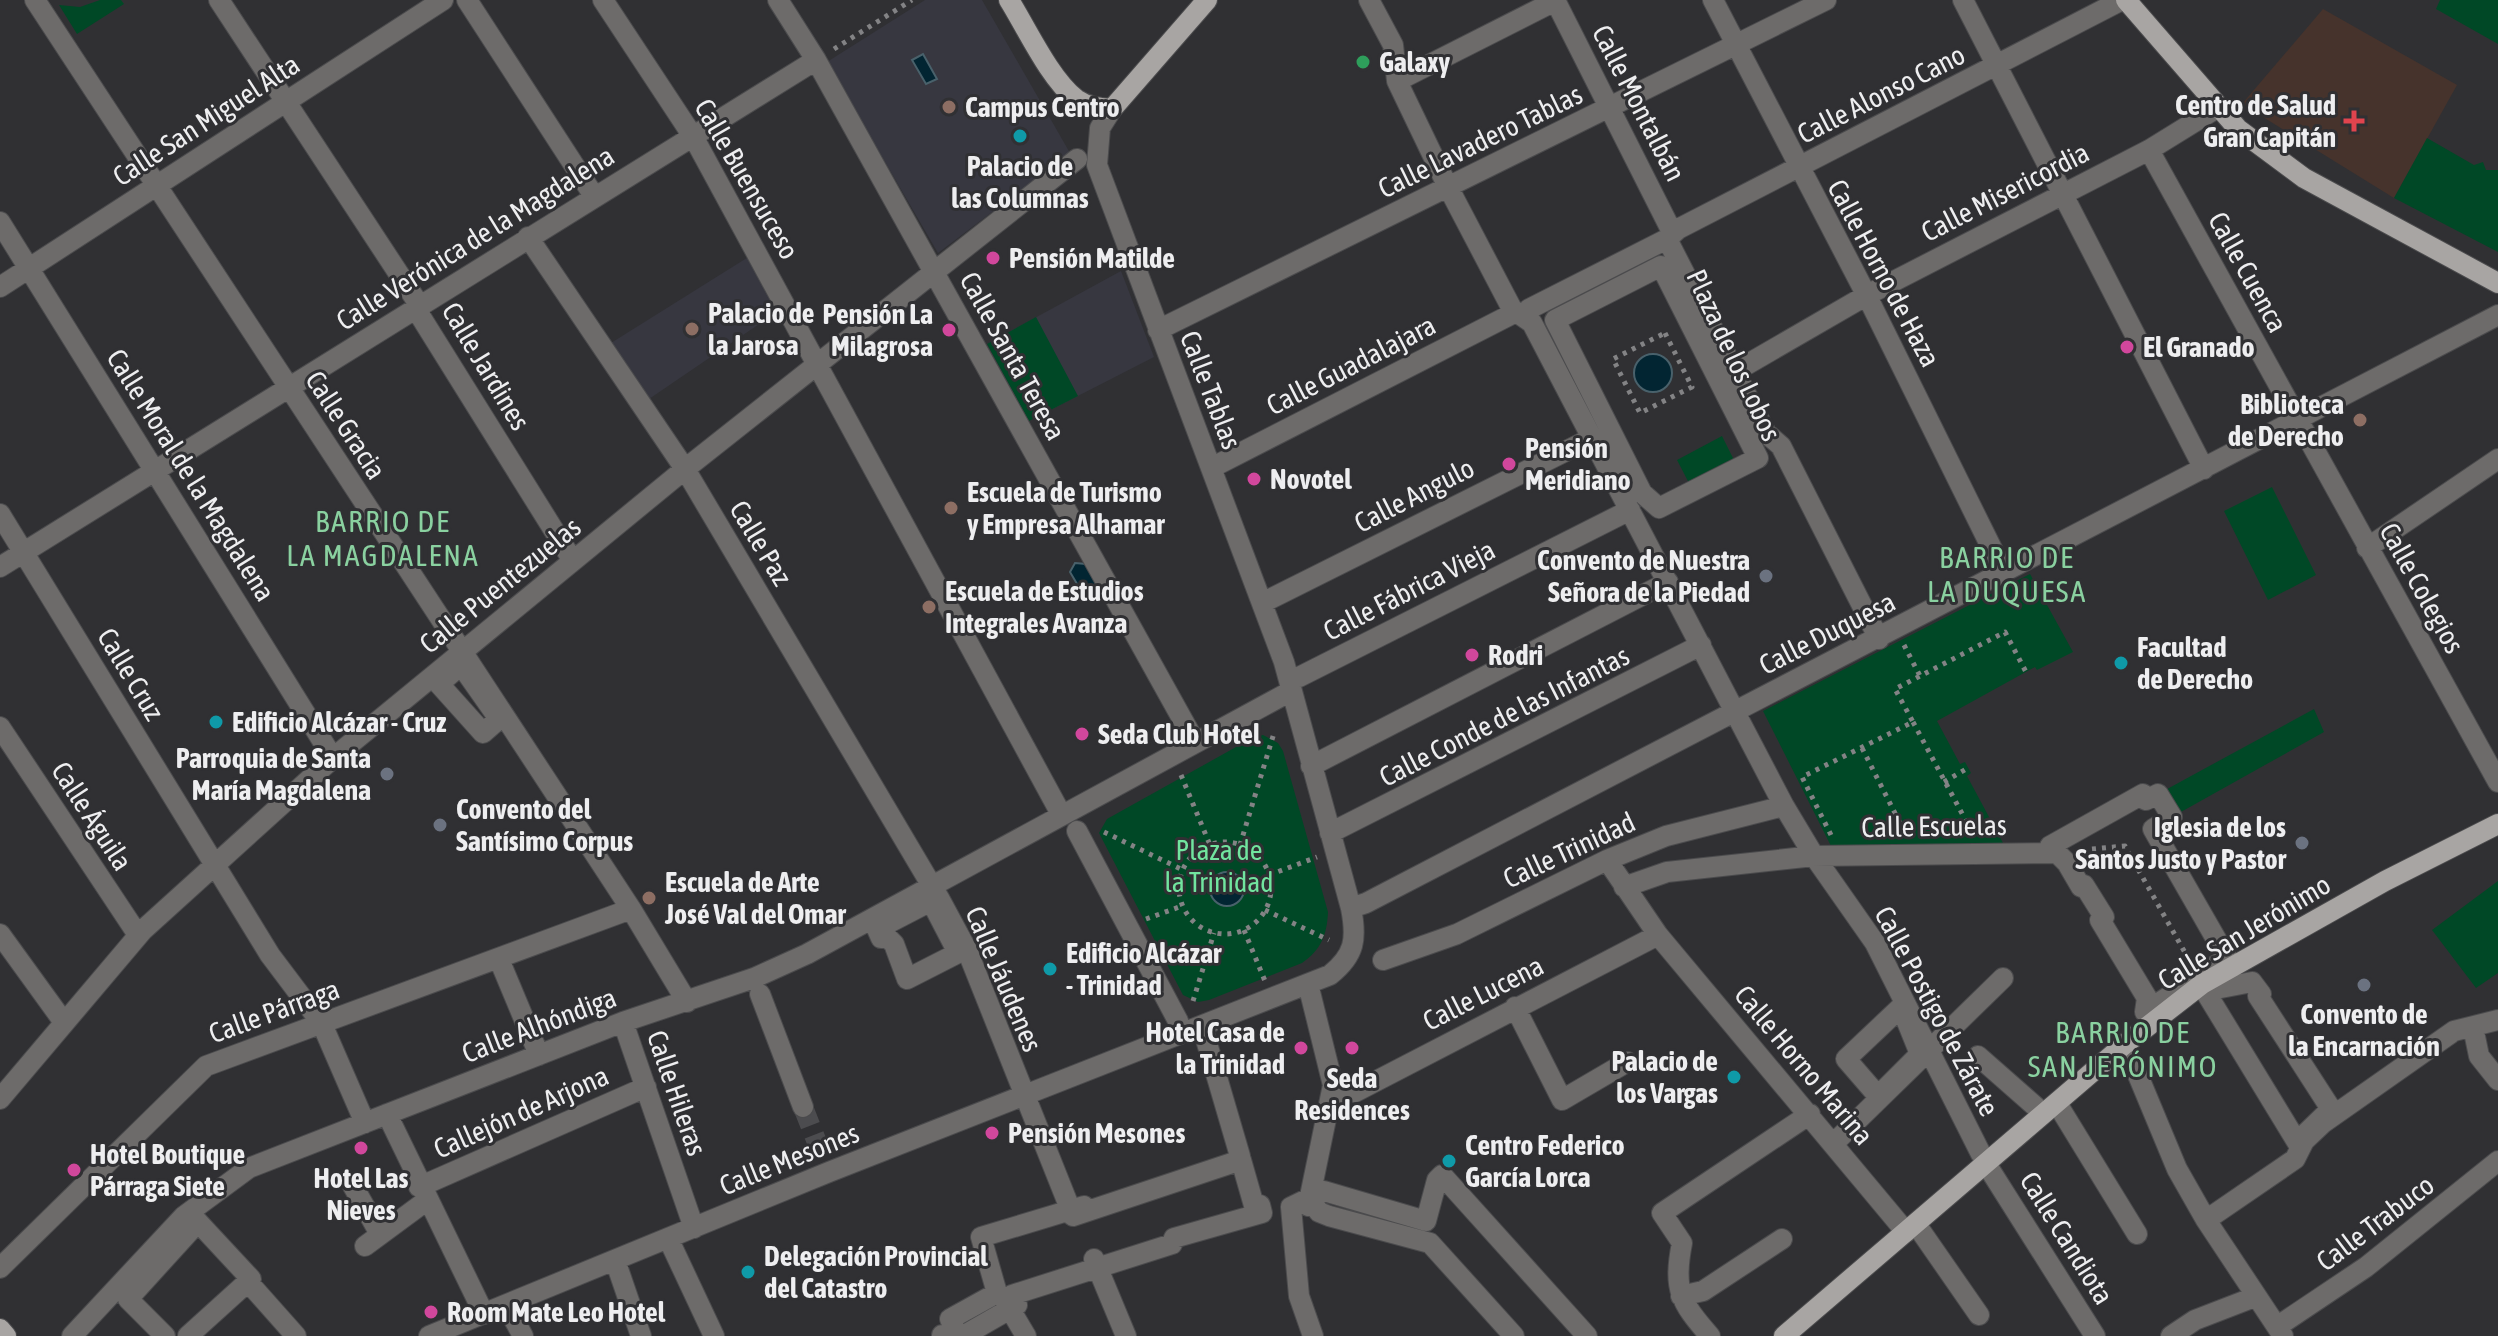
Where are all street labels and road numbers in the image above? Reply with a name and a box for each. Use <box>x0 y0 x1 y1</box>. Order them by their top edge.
street label: Calle Montalbán <box>1586 20 1692 186</box>
street label: Calle Alonso Cano <box>1792 38 1970 150</box>
street label: Calle San Miguel Alta <box>107 48 305 192</box>
street label: Calle Lavadero Tablas <box>1373 78 1587 204</box>
street label: Calle Buensuceso <box>688 93 806 265</box>
street label: Calle Misericordia <box>1916 136 2094 248</box>
street label: Calle Verónica de la Magdalena <box>330 139 620 337</box>
street label: Calle Horno de Haza <box>1821 174 1947 372</box>
street label: Calle Cuenca <box>2202 206 2294 338</box>
street label: Plaza de los Lobos <box>1680 264 1788 446</box>
street label: Calle Santa Teresa <box>954 266 1072 446</box>
street label: Calle Jardines <box>435 297 537 435</box>
street label: Calle Guadalajara <box>1261 309 1441 421</box>
street label: Calle Tablas <box>1174 327 1248 453</box>
street label: Calle Moral de la Magdalena <box>100 343 282 607</box>
street label: Calle Gracia <box>299 365 393 485</box>
street label: Calle Angulo <box>1349 451 1479 539</box>
street label: Calle Paz <box>723 495 799 591</box>
street label: Calle Puentezuelas <box>413 510 587 660</box>
street label: Calle Colegios <box>2373 517 2471 659</box>
street label: Calle Fábrica Vieja <box>1318 533 1500 647</box>
street label: Calle Duquesa <box>1754 585 1900 681</box>
street label: Calle Cruz <box>91 622 171 726</box>
street label: Calle Conde de las Infantas <box>1374 639 1634 793</box>
street label: Calle Águila <box>45 756 139 876</box>
street label: Calle Trinidad <box>1498 806 1640 894</box>
street label: Calle Escuelas <box>1861 809 2007 843</box>
street label: Calle San Jerónimo <box>2152 868 2336 996</box>
street label: Calle Postigo de Zárate <box>1868 901 2006 1121</box>
street label: Calle Jáudenes <box>959 902 1049 1056</box>
street label: Calle Lucena <box>1417 949 1549 1037</box>
street label: Calle Párraga <box>204 973 344 1049</box>
street label: Calle Horno Marina <box>1728 979 1880 1151</box>
street label: Calle Alhóndiga <box>457 981 621 1069</box>
street label: Calle Hileras <box>641 1026 713 1160</box>
street label: Callejón de Arjona <box>429 1059 613 1165</box>
street label: Calle Mesones <box>715 1117 863 1201</box>
street label: Calle Candiota <box>2014 1166 2120 1310</box>
street label: Calle Trabuco <box>2310 1169 2440 1277</box>

